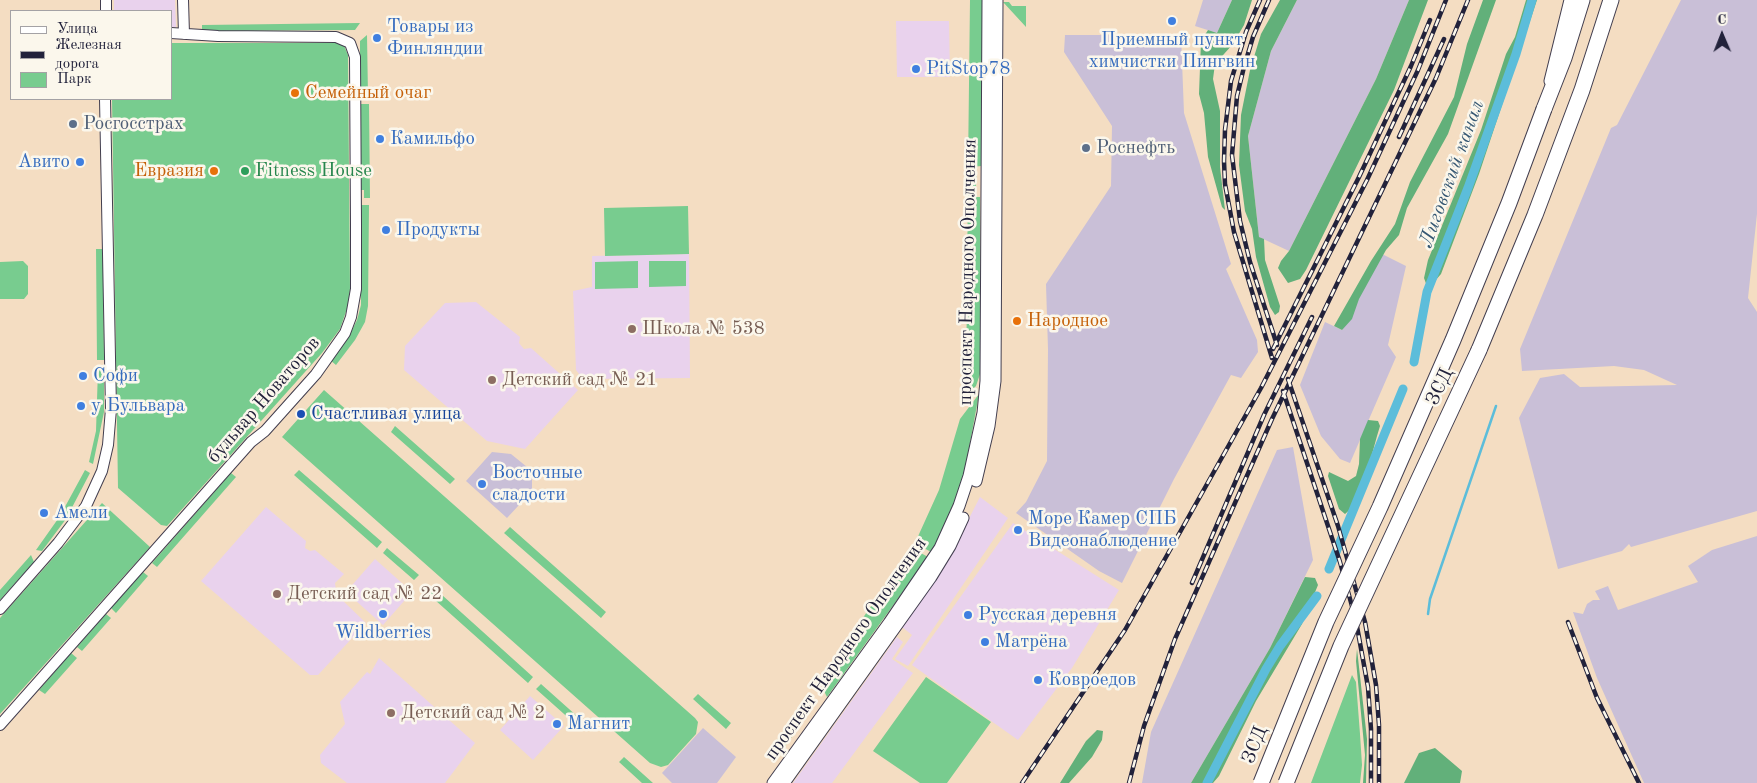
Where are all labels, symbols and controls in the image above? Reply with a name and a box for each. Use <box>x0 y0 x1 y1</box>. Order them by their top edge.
legend <box>10 10 172 100</box>
north arrow <box>1697 10 1747 60</box>
text: С <box>1717 13 1726 27</box>
marker: Приемный пункт химчистки Пингвин <box>1166 15 1178 27</box>
place label: Товары из Финляндии <box>387 16 483 60</box>
text: Улица <box>57 22 98 37</box>
place label: Приемный пункт химчистки Пингвин <box>1089 29 1255 73</box>
marker: Товары из Финляндии <box>371 32 383 44</box>
text: Железная дорога <box>55 38 122 72</box>
place label: PitStop78 <box>926 58 1010 80</box>
marker: PitStop78 <box>910 63 922 75</box>
text: Парк <box>57 72 92 87</box>
place label: Семейный очаг <box>305 82 431 104</box>
marker: Семейный очаг <box>289 87 301 99</box>
water label: Лиговский канал <box>1414 97 1490 251</box>
place label: Росгосстрах <box>83 113 184 135</box>
marker: Росгосстрах <box>67 118 79 130</box>
place label: Камильфо <box>390 128 475 150</box>
marker: Камильфо <box>374 133 386 145</box>
place label: Роснефть <box>1096 137 1175 159</box>
street label: проспект Народного Ополчения <box>954 138 982 406</box>
marker: Роснефть <box>1080 142 1092 154</box>
place label: Авито <box>18 151 70 173</box>
marker: Авито <box>74 156 86 168</box>
place label: Евразия <box>134 160 204 182</box>
place label: Fitness House <box>255 160 372 182</box>
marker: Евразия <box>208 165 220 177</box>
marker: Fitness House <box>239 165 251 177</box>
place label: Продукты <box>396 219 480 241</box>
marker: Продукты <box>380 224 392 236</box>
place label: Народное <box>1027 310 1108 332</box>
marker: Народное <box>1011 315 1023 327</box>
place label: Школа № 538 <box>642 318 765 340</box>
marker: Школа № 538 <box>626 323 638 335</box>
street label: бульвар Новаторов <box>203 332 325 468</box>
place label: Софи <box>93 365 138 387</box>
street label: ЗСД <box>1422 365 1458 409</box>
place label: Детский сад № 21 <box>502 369 657 391</box>
marker: Софи <box>77 370 89 382</box>
marker: Детский сад № 21 <box>486 374 498 386</box>
place label: у Бульвара <box>91 395 185 417</box>
marker: у Бульвара <box>75 400 87 412</box>
place label: Счастливая улица <box>311 403 462 425</box>
marker: Счастливая улица <box>295 408 307 420</box>
place label: Восточные сладости <box>492 462 582 506</box>
marker: Восточные сладости <box>476 478 488 490</box>
place label: Амели <box>54 502 108 524</box>
marker: Амели <box>38 507 50 519</box>
place label: Море Камер СПБ Видеонаблюдение <box>1028 508 1177 552</box>
marker: Море Камер СПБ Видеонаблюдение <box>1012 524 1024 536</box>
street label: проспект Народного Ополчения <box>760 533 932 765</box>
place label: Детский сад № 22 <box>287 583 442 605</box>
marker: Детский сад № 22 <box>271 588 283 600</box>
place label: Русская деревня <box>978 604 1117 626</box>
marker: Wildberries <box>377 608 389 620</box>
marker: Русская деревня <box>962 609 974 621</box>
place label: Wildberries <box>335 622 431 644</box>
place label: Матрёна <box>995 631 1068 653</box>
marker: Матрёна <box>979 636 991 648</box>
place label: Ковроедов <box>1048 669 1136 691</box>
marker: Ковроедов <box>1032 674 1044 686</box>
place label: Детский сад № 2 <box>401 702 545 724</box>
marker: Детский сад № 2 <box>385 707 397 719</box>
place label: Магнит <box>567 713 630 735</box>
marker: Магнит <box>551 718 563 730</box>
street label: ЗСД <box>1237 723 1273 767</box>

